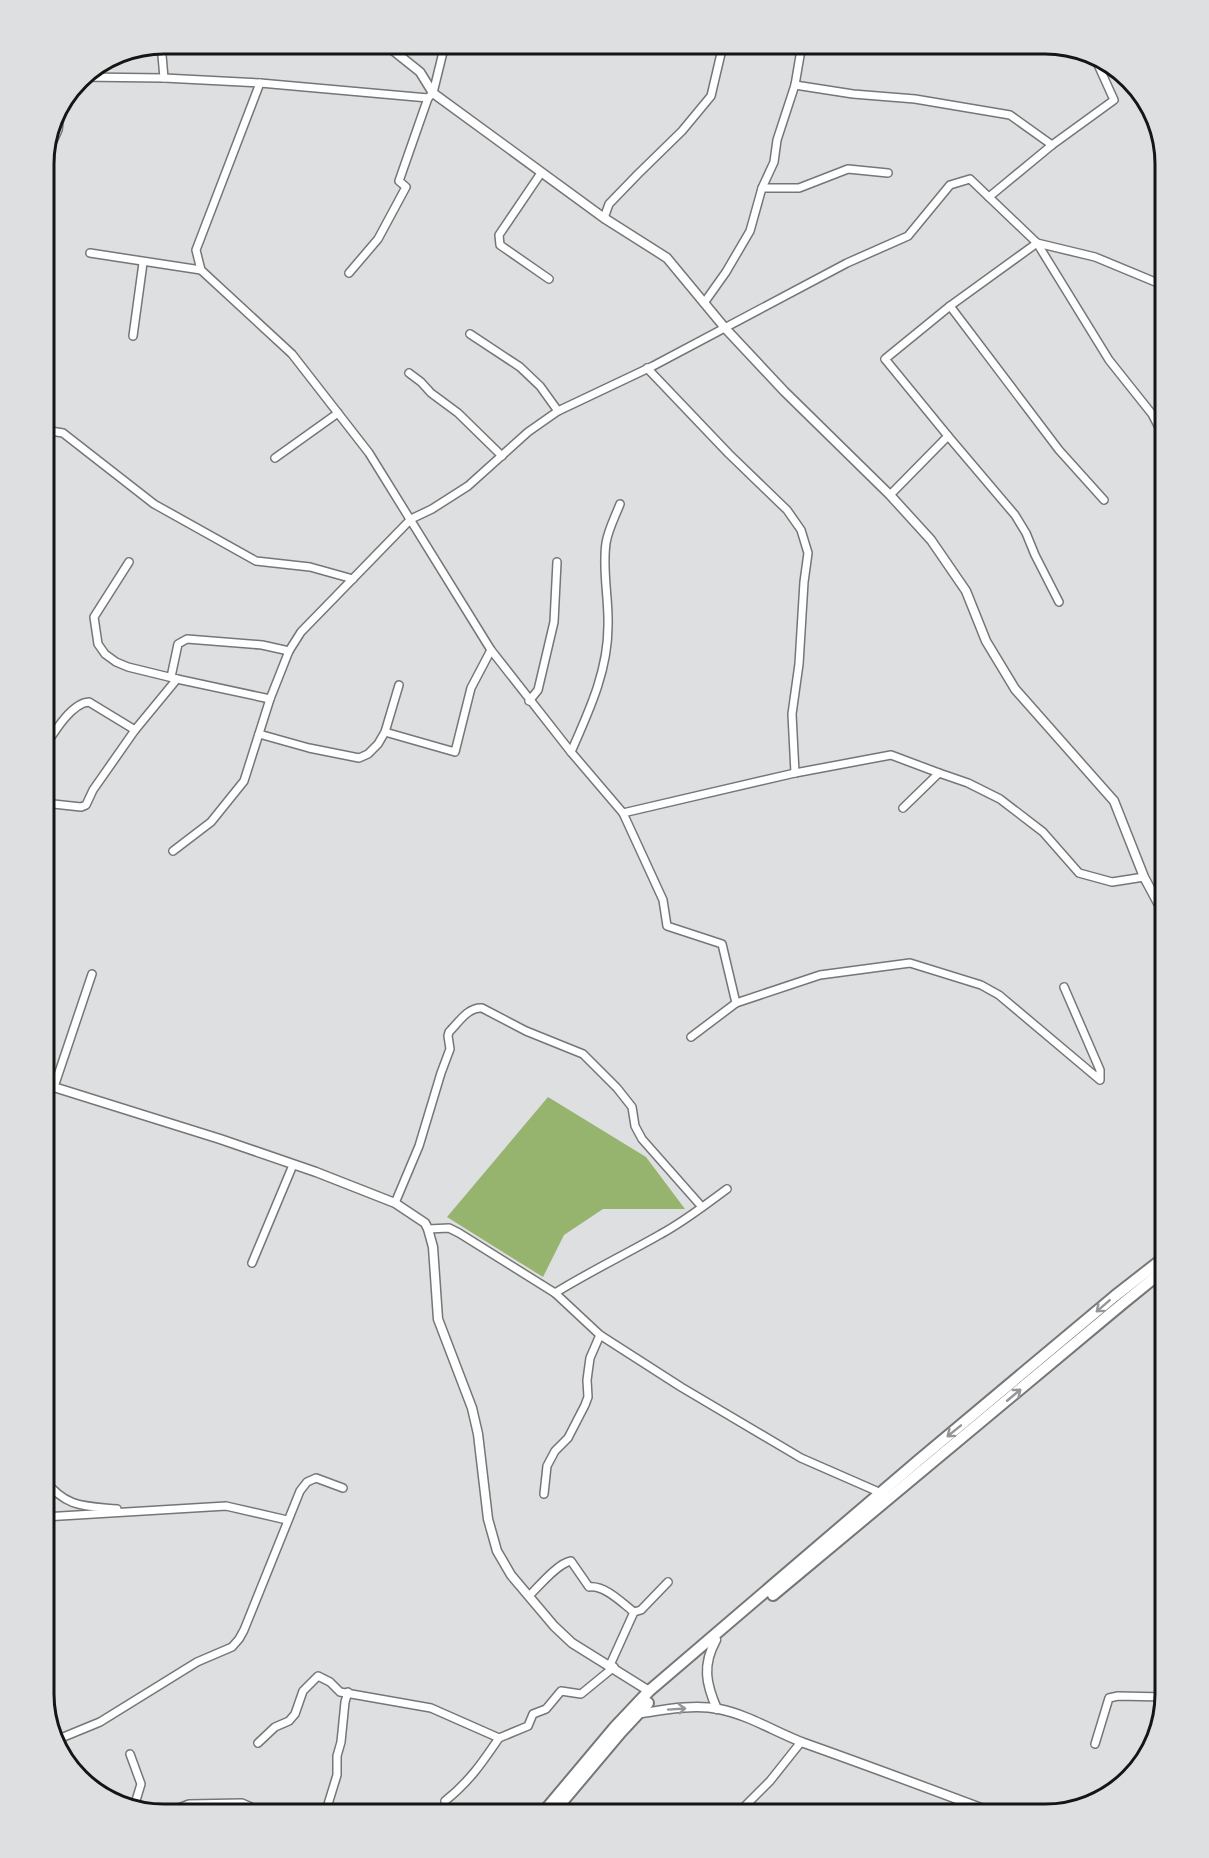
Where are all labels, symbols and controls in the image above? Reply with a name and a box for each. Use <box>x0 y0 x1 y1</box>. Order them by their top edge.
one-way arrow <box>1096 1299 1111 1313</box>
one-way arrow <box>1006 1388 1022 1401</box>
one-way arrow <box>946 1425 962 1438</box>
one-way arrow <box>667 1703 686 1714</box>

